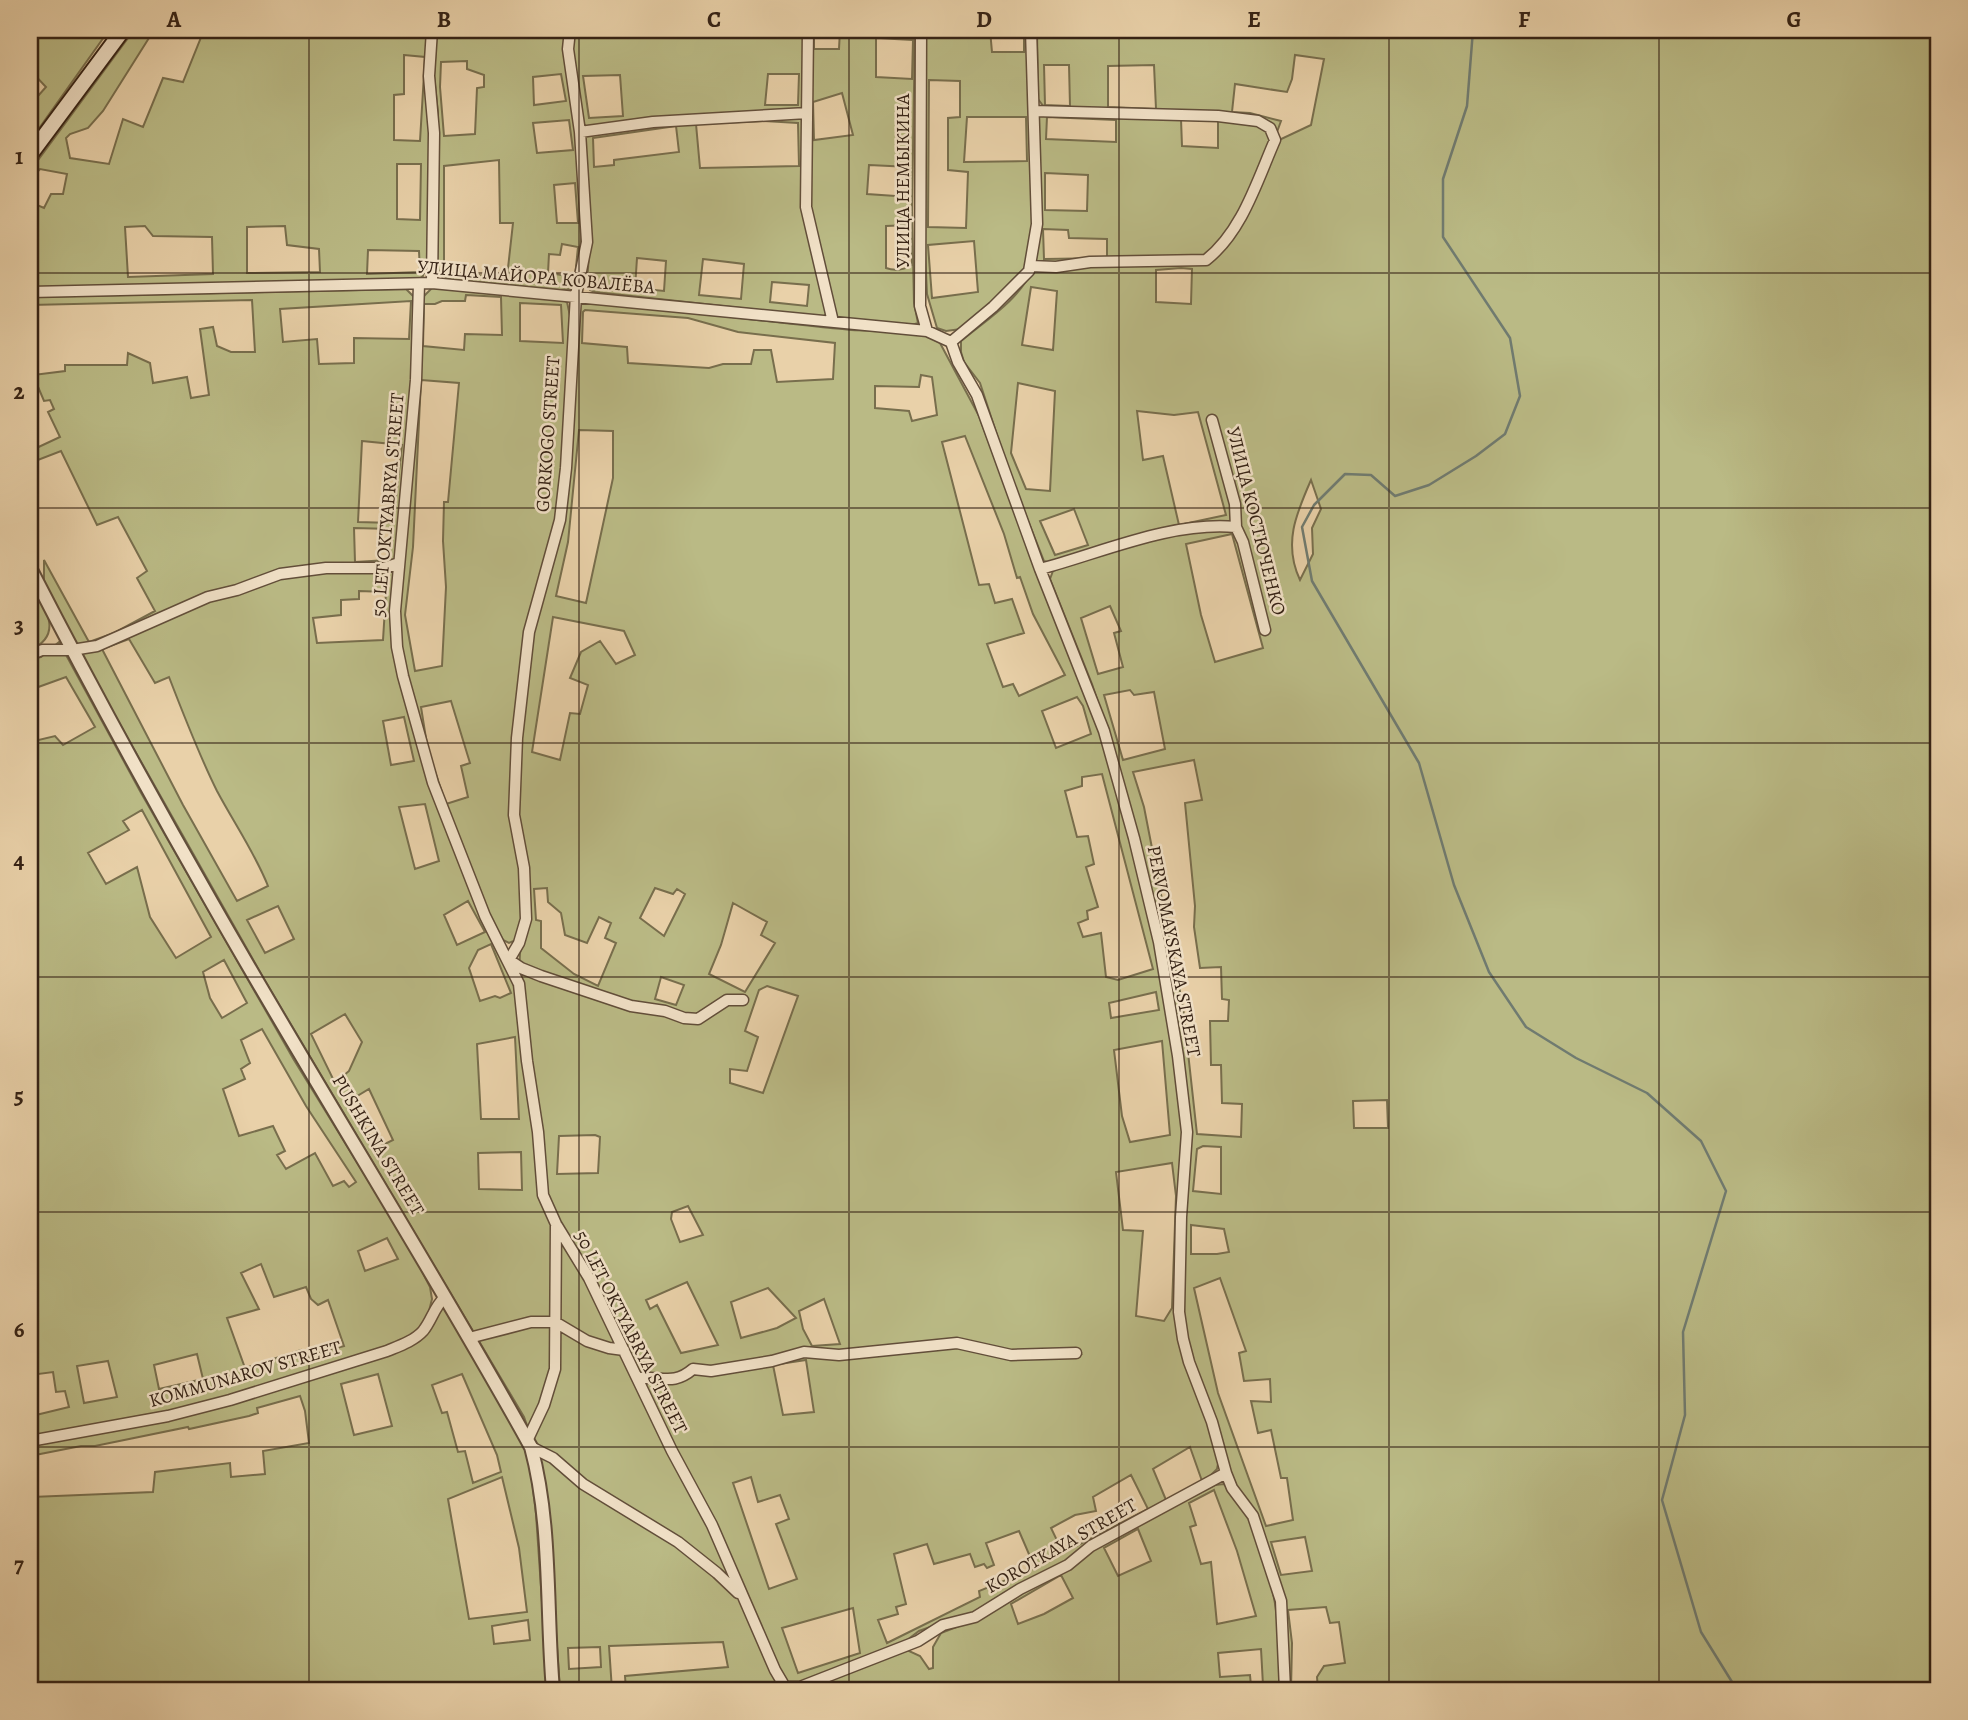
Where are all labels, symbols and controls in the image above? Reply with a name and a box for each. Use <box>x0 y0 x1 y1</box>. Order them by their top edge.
text: A <box>166 4 182 35</box>
text: B <box>437 4 451 35</box>
text: C <box>707 4 721 35</box>
text: D <box>976 4 992 35</box>
text: E <box>1247 4 1261 35</box>
text: F <box>1518 4 1531 35</box>
text: G <box>1786 4 1802 35</box>
street label: УЛИЦА НЕМЫКИНА <box>890 93 916 268</box>
text: 1 <box>15 141 23 172</box>
street label: УЛИЦА МАЙОРА КОВАЛЁВА <box>416 254 657 300</box>
street label: GORKOGO STREET <box>530 354 566 513</box>
text: 2 <box>13 376 25 407</box>
street label: 50 LET OKTYABRYA STREET <box>365 391 411 618</box>
street label: УЛИЦА КОСТЮЧЕНКО <box>1220 424 1292 618</box>
text: 3 <box>14 610 24 641</box>
street label: PERVOMAYSKAYA STREET <box>1141 843 1207 1060</box>
text: 4 <box>14 845 25 876</box>
street label: PUSHKINA STREET <box>326 1070 431 1221</box>
text: 5 <box>14 1080 24 1111</box>
street label: 50 LET OKTYABRYA STREET <box>568 1226 694 1439</box>
text: 6 <box>14 1314 25 1345</box>
street label: KOMMUNAROV STREET <box>146 1334 345 1414</box>
street label: KOROTKAYA STREET <box>981 1492 1142 1600</box>
text: 7 <box>14 1549 24 1580</box>

